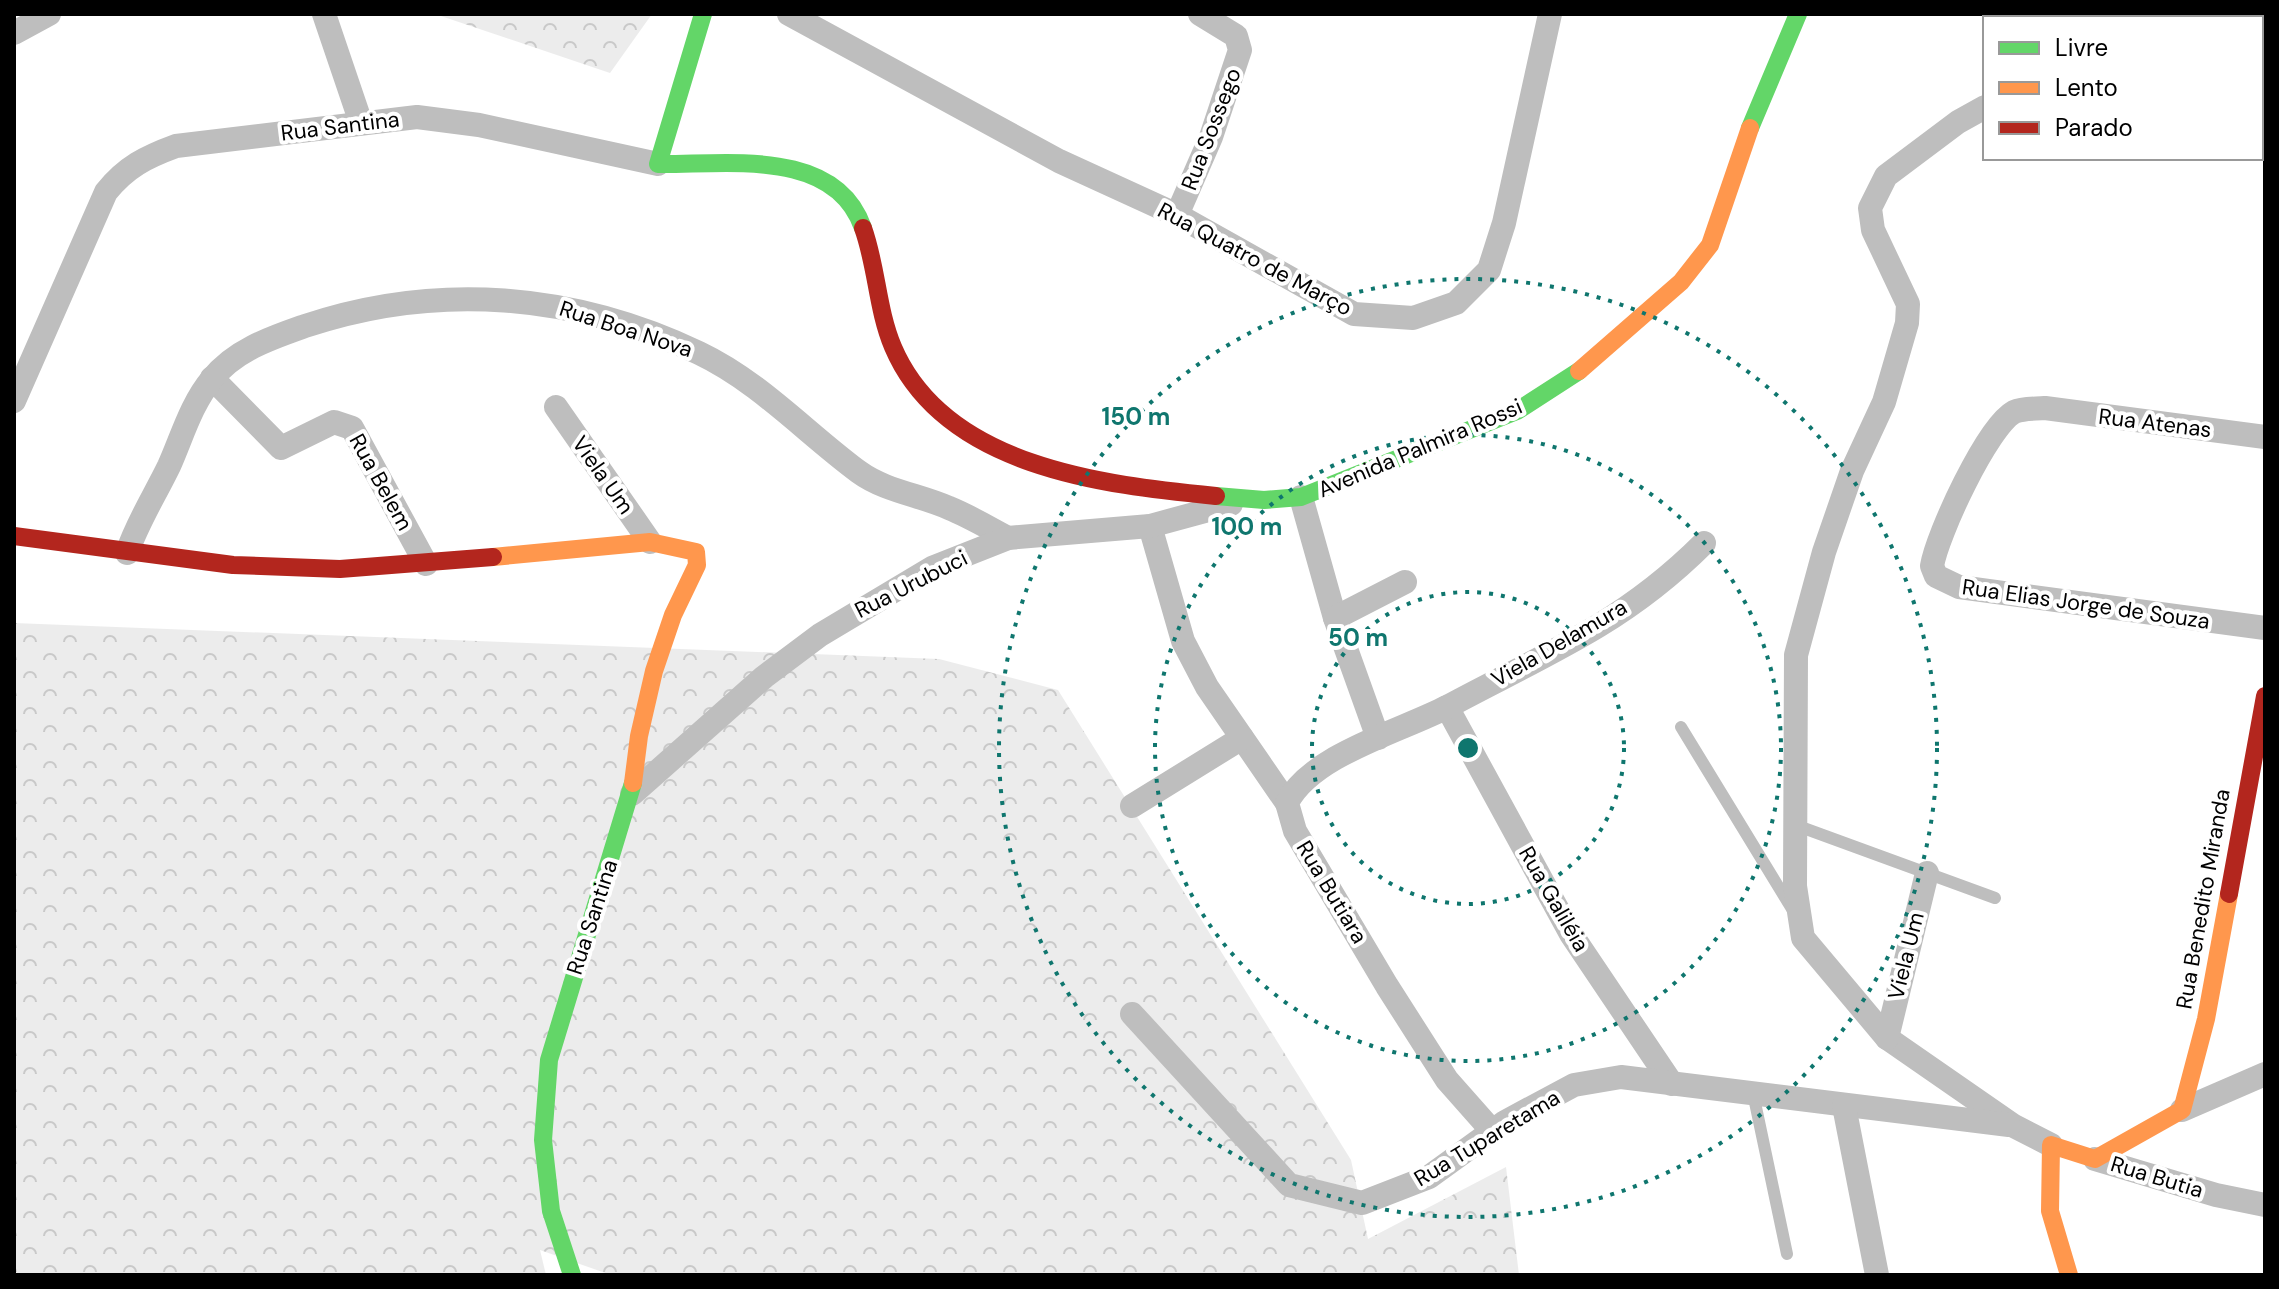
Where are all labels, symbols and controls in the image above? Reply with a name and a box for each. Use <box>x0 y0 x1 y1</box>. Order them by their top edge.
legend <box>1983 16 2263 160</box>
text: Livre <box>2055 32 2108 63</box>
street label: Rua Sossego <box>1174 64 1248 194</box>
text: Lento <box>2055 72 2118 103</box>
street label: Rua Santina <box>279 104 401 148</box>
text: Parado <box>2055 112 2133 143</box>
street label: Rua Quatro de Março <box>1153 195 1357 323</box>
street label: Rua Boa Nova <box>556 294 696 364</box>
street label: Avenida Palmira Rossi <box>1313 392 1527 504</box>
text: 150 m <box>1102 401 1170 432</box>
street label: Rua Atenas <box>2097 402 2213 444</box>
street label: Rua Belem <box>343 428 419 536</box>
street label: Viela Um <box>566 430 640 520</box>
text: 100 m <box>1212 511 1282 542</box>
street label: Rua Urubuci <box>850 543 972 625</box>
street label: Rua Elias Jorge de Souza <box>1960 572 2212 636</box>
street label: Viela Delamura <box>1486 592 1632 694</box>
text: 50 m <box>1328 622 1388 653</box>
centre of rings <box>1454 734 1482 762</box>
street label: Rua Benedito Miranda <box>2169 787 2237 1011</box>
street label: Rua Butiara <box>1290 835 1374 949</box>
street label: Rua Galiléia <box>1512 841 1596 957</box>
street label: Rua Santina <box>560 856 624 978</box>
street label: Viela Um <box>1881 909 1931 1003</box>
street label: Rua Tuparetama <box>1409 1083 1565 1193</box>
street label: Rua Butia <box>2107 1149 2207 1205</box>

